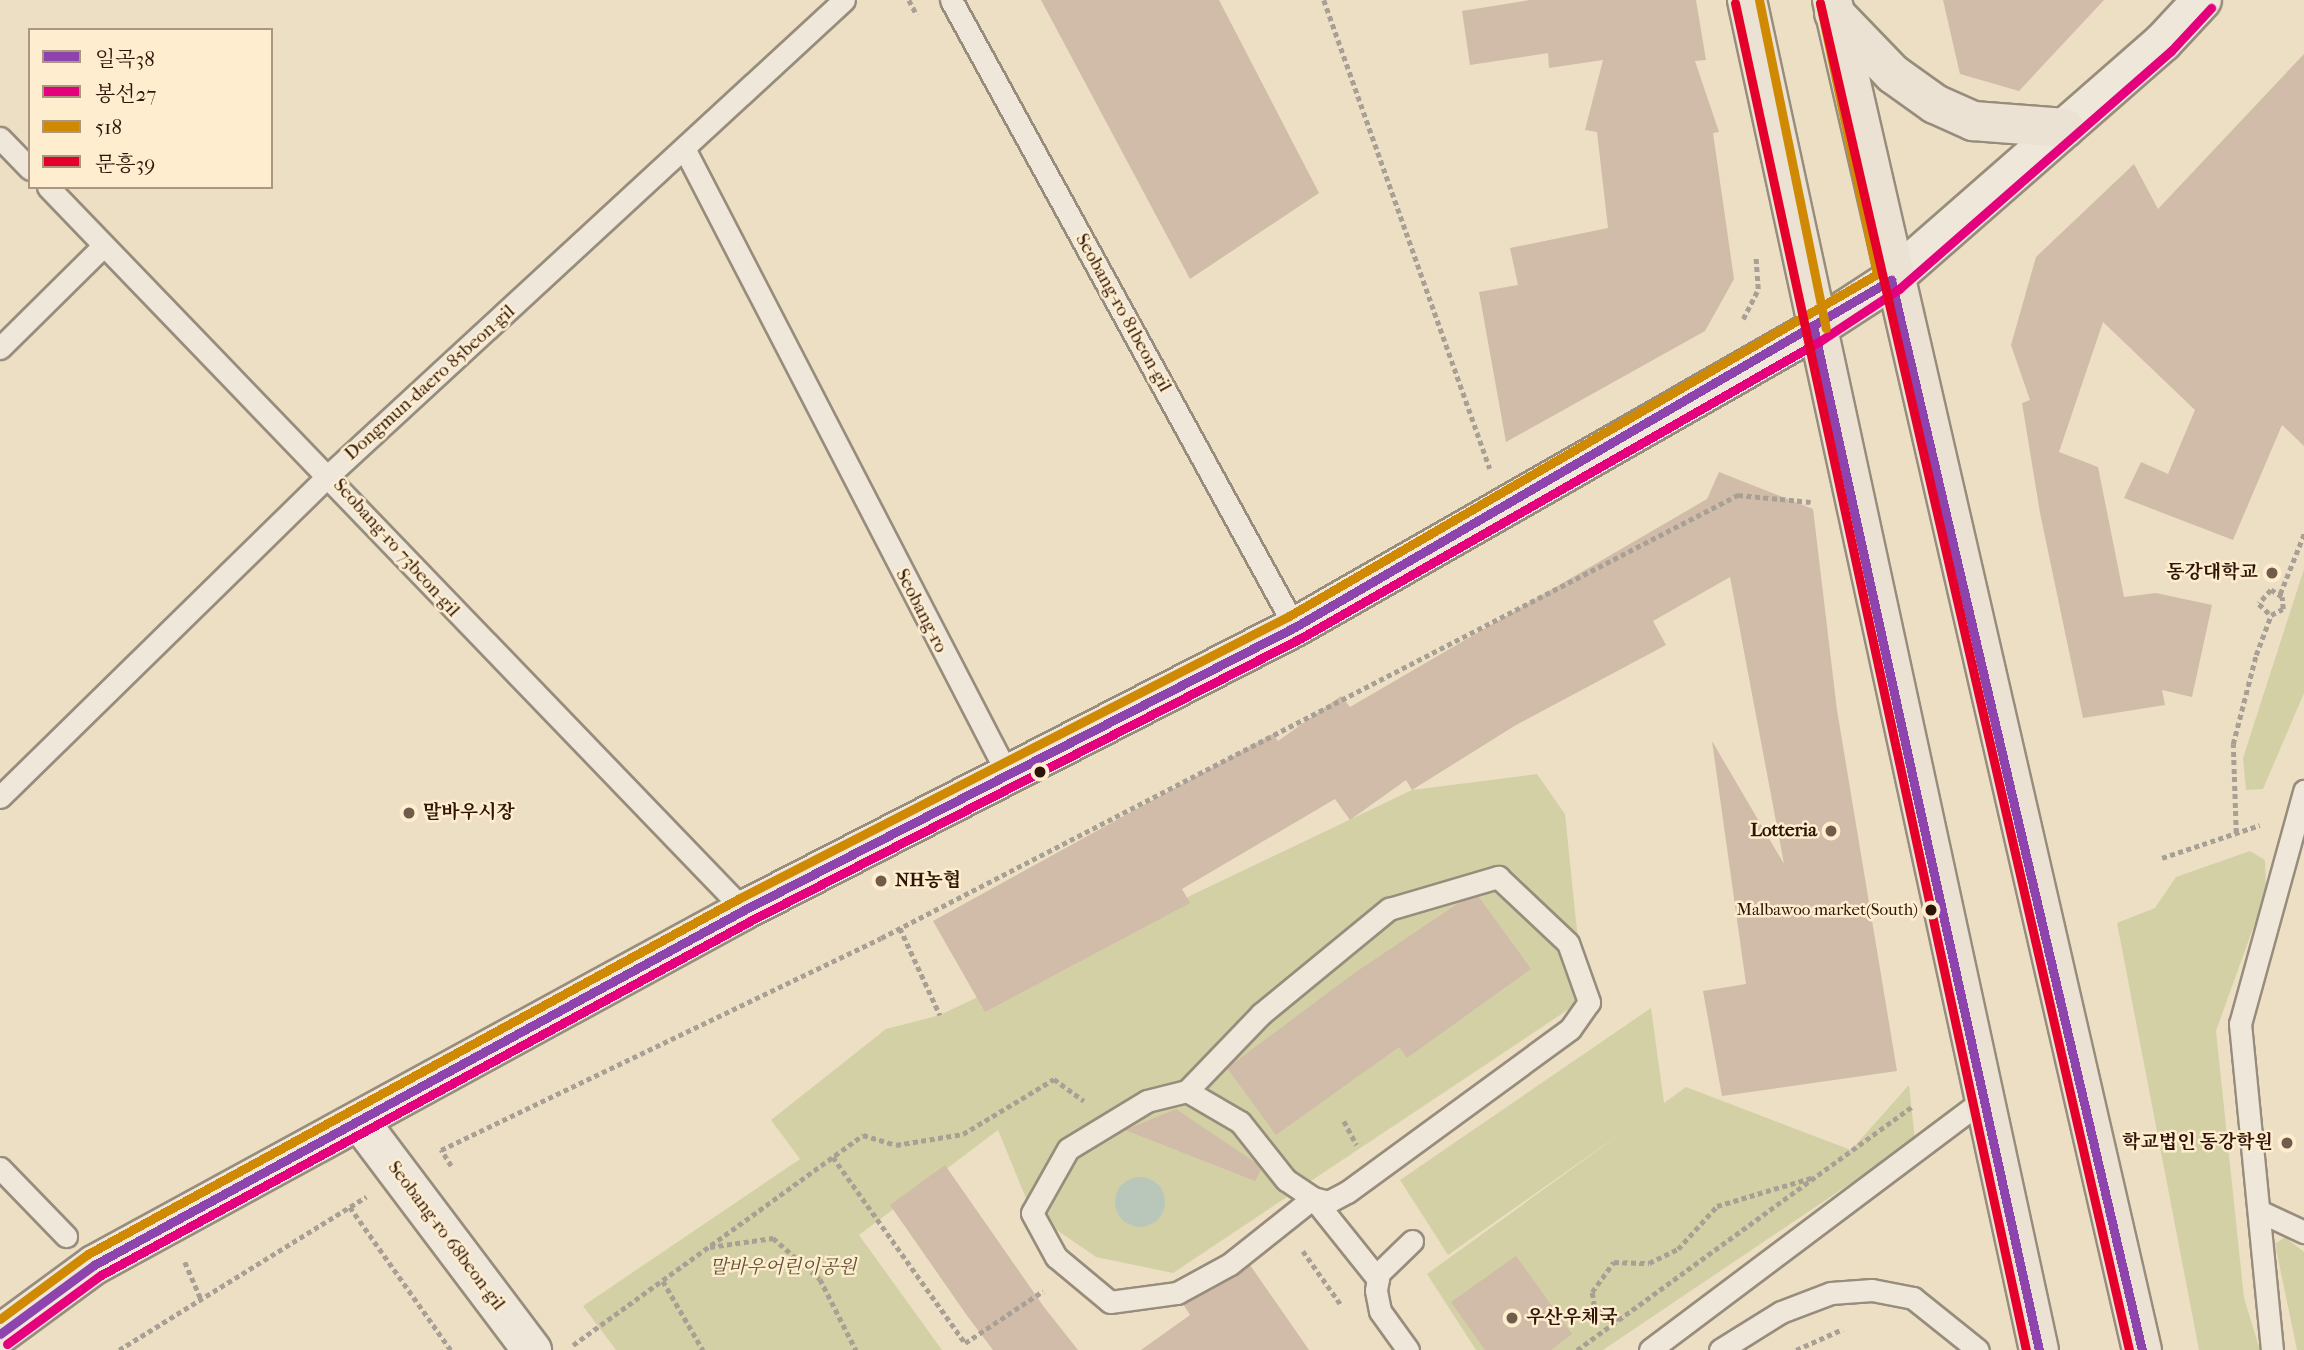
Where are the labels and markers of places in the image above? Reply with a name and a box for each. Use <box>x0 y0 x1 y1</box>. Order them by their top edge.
place label: 동강대학교 <box>2166 562 2258 584</box>
marker: 동강대학교 <box>2264 565 2280 581</box>
unlabelled marker <box>1033 765 1047 779</box>
place label: 말바우시장 <box>423 802 515 824</box>
marker: 말바우시장 <box>401 805 417 821</box>
place label: Lotteria <box>1750 820 1817 842</box>
marker: Lotteria <box>1823 823 1839 839</box>
place label: NH농협 <box>895 870 961 892</box>
marker: NH농협 <box>873 873 889 889</box>
place label: Malbawoo market(South) <box>1736 900 1918 920</box>
marker: Malbawoo market(South) <box>1924 903 1938 917</box>
place label: 학교법인 동강학원 <box>2122 1132 2273 1154</box>
marker: 학교법인 동강학원 <box>2279 1135 2295 1151</box>
place label: 우산우체국 <box>1526 1307 1618 1329</box>
marker: 우산우체국 <box>1504 1310 1520 1326</box>

